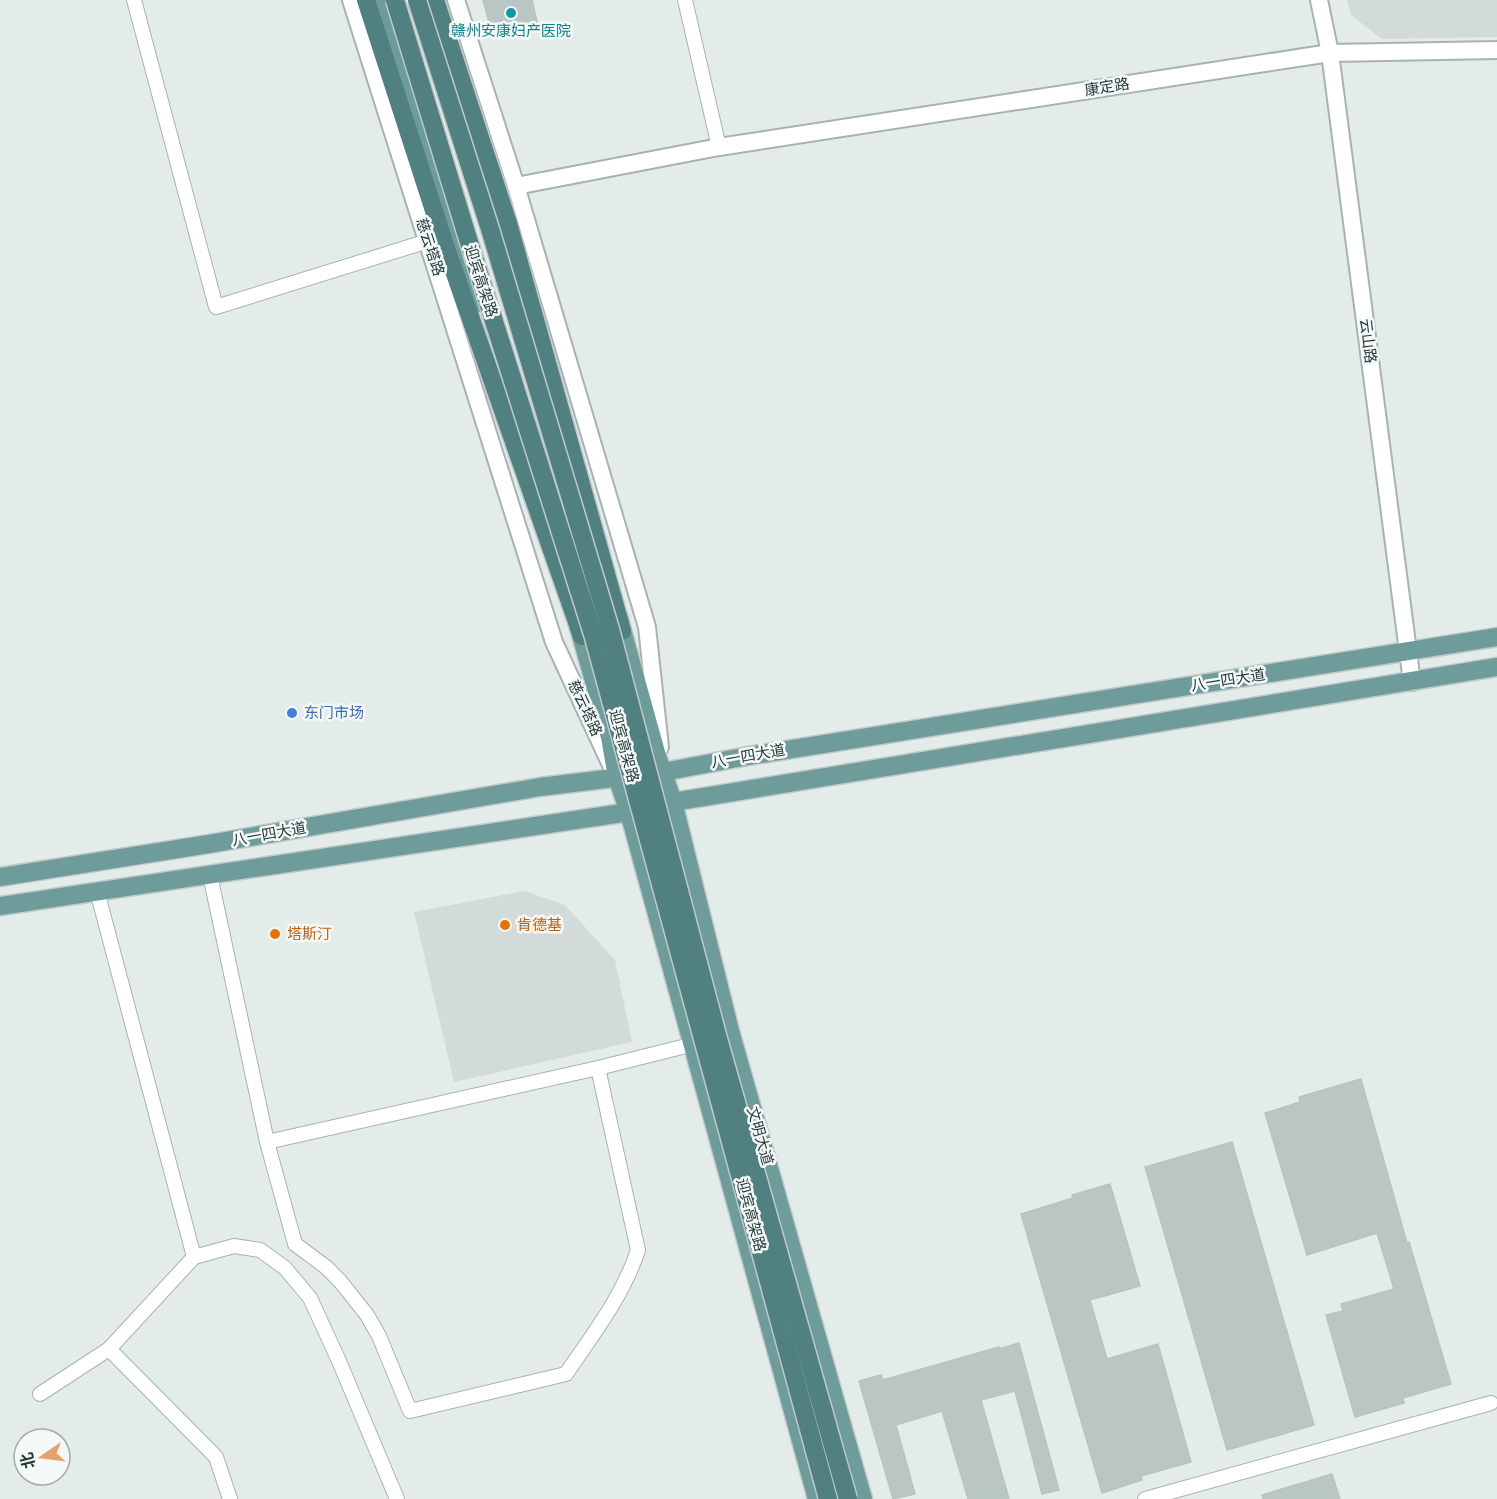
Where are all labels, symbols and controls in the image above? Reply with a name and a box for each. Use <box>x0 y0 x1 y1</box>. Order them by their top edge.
marker: 赣州安康妇产医院 <box>504 6 518 20</box>
place label: 赣州安康妇产医院 <box>451 21 571 40</box>
street label: 康定路 <box>1083 74 1131 99</box>
street label: 慈云塔路 <box>412 215 449 278</box>
street label: 迎宾高架路 <box>461 242 502 319</box>
street label: 云山路 <box>1356 317 1381 364</box>
street label: 八一四大道 <box>1189 664 1266 695</box>
street label: 慈云塔路 <box>564 677 607 739</box>
place label: 东门市场 <box>304 703 364 722</box>
marker: 东门市场 <box>285 706 299 720</box>
street label: 迎宾高架路 <box>606 707 643 785</box>
street label: 八一四大道 <box>709 740 787 771</box>
street label: 八一四大道 <box>230 818 308 849</box>
place label: 肯德基 <box>517 915 562 934</box>
marker: 肯德基 <box>498 918 512 932</box>
place label: 塔斯汀 <box>287 924 332 943</box>
marker: 塔斯汀 <box>268 927 282 941</box>
street label: 文明大道 <box>743 1104 778 1167</box>
street label: 迎宾高架路 <box>733 1176 770 1254</box>
north arrow <box>12 1427 72 1487</box>
text: 北 <box>16 1450 39 1471</box>

